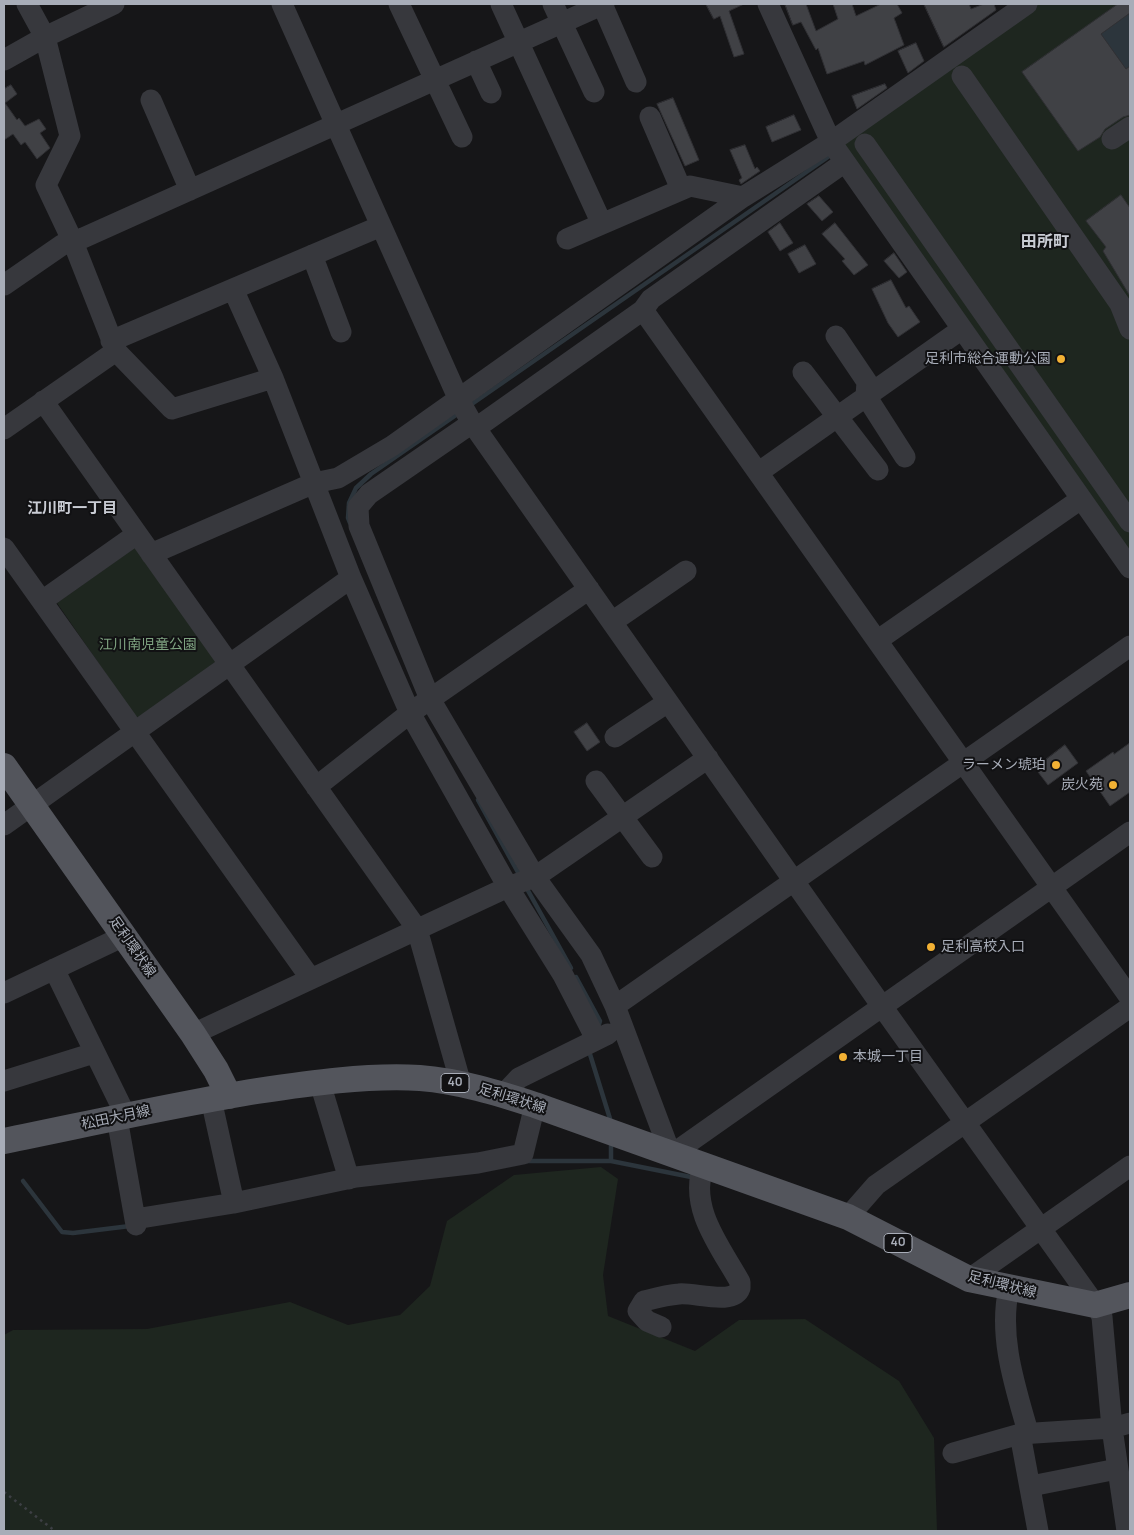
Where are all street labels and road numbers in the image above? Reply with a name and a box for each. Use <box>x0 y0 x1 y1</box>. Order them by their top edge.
street label: 足利環状線 <box>105 914 159 980</box>
road number: 40 <box>441 1074 469 1092</box>
street label: 足利環状線 <box>476 1081 548 1117</box>
street label: 松田大月線 <box>80 1103 152 1133</box>
road number: 40 <box>884 1234 912 1252</box>
street label: 足利環状線 <box>966 1268 1038 1302</box>

